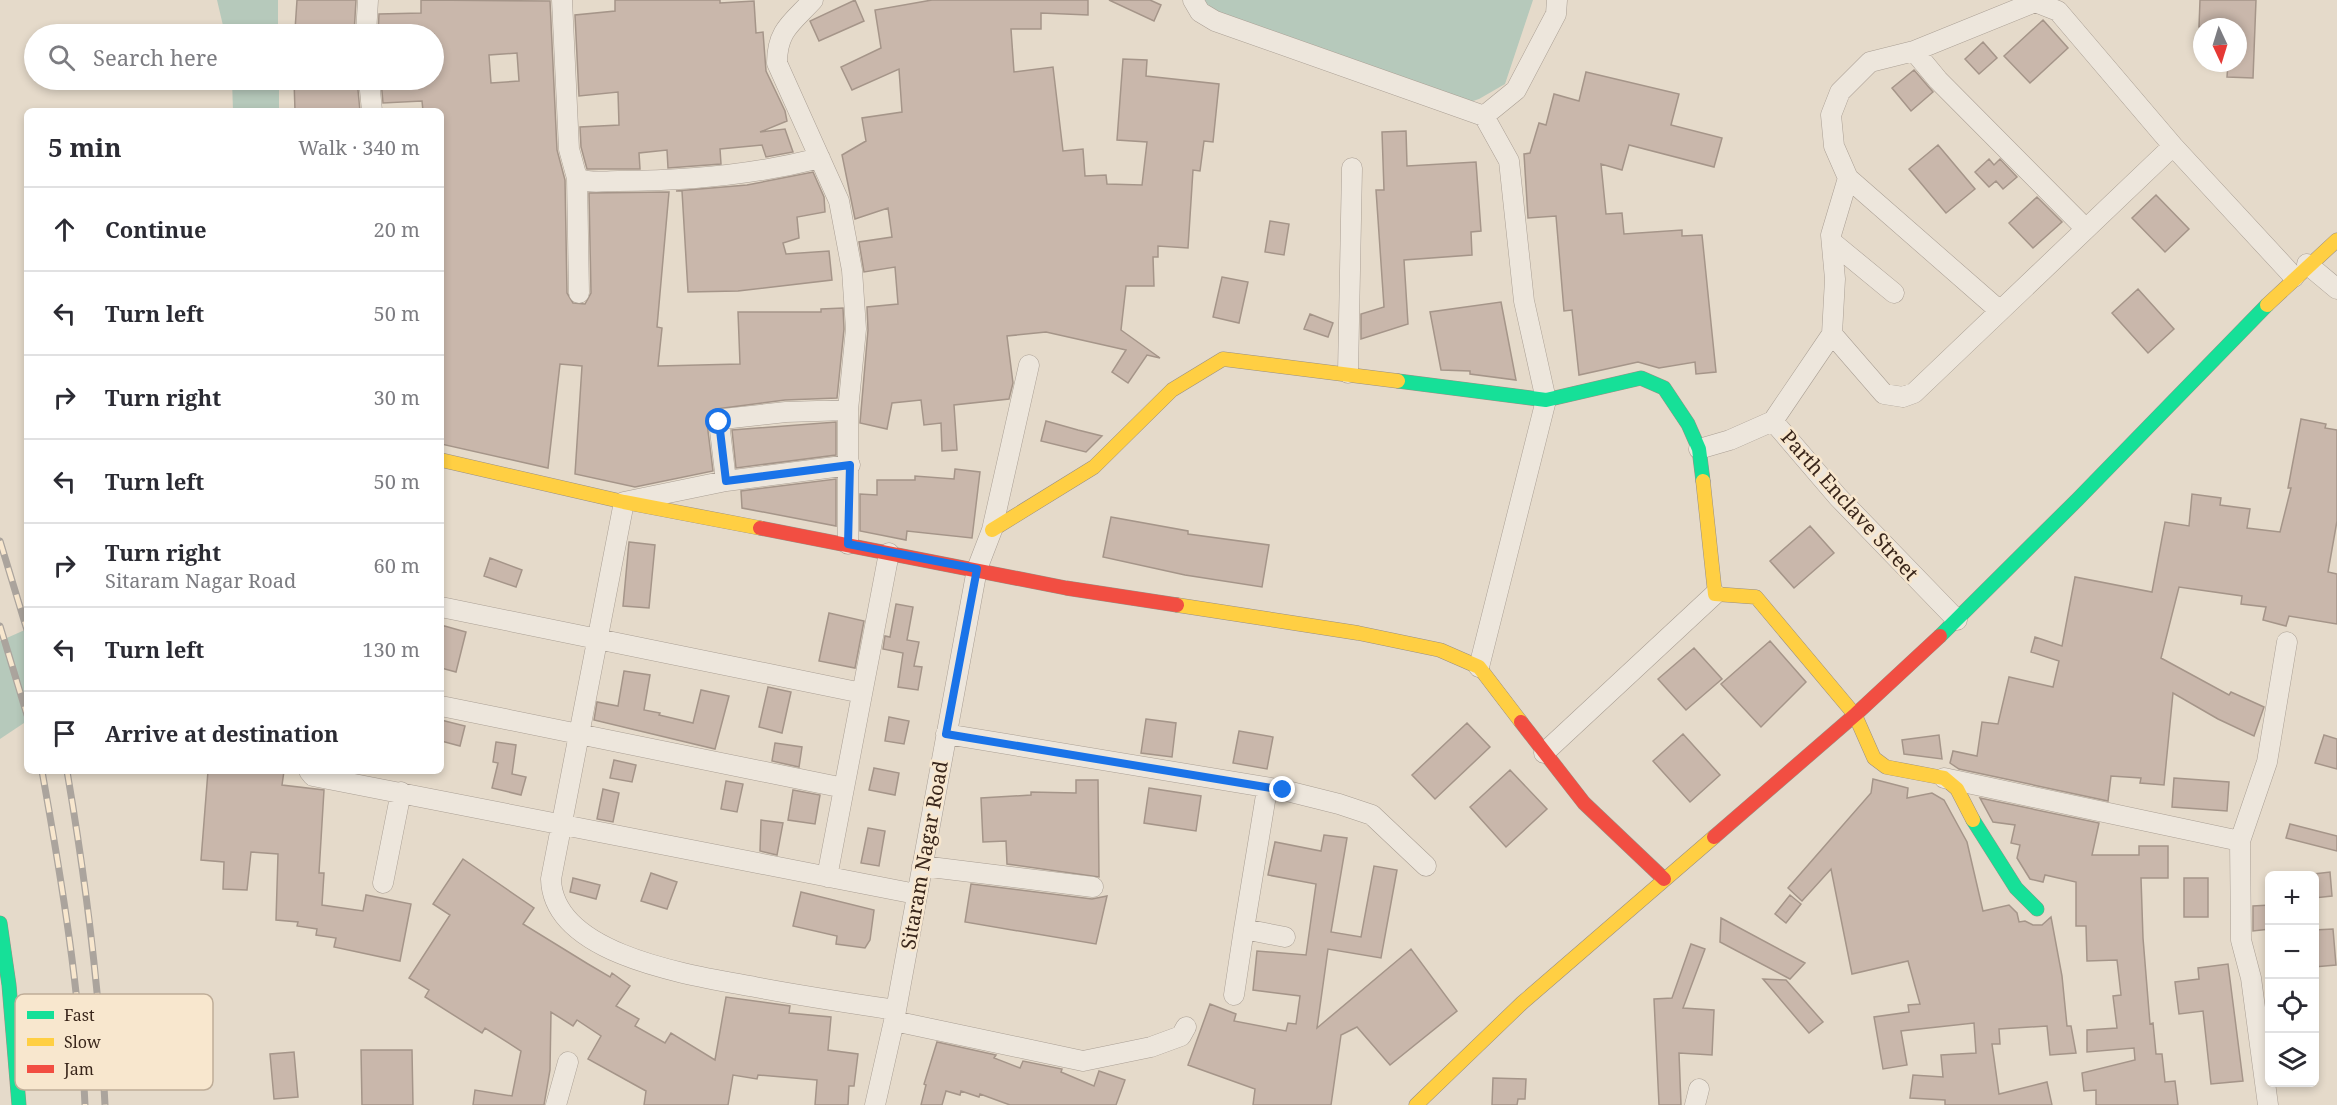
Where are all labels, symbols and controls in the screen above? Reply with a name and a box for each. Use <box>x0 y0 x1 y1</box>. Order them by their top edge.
north arrow <box>2193 18 2247 72</box>
search box <box>24 24 444 90</box>
icon: search <box>45 41 78 74</box>
text: Search here <box>93 42 218 72</box>
text: 5 min <box>48 129 122 165</box>
text: Walk · 340 m <box>298 134 420 161</box>
icon: ahead <box>48 213 81 246</box>
text: Continue <box>105 214 207 244</box>
text: 20 m <box>374 216 420 243</box>
icon: left <box>48 297 81 330</box>
text: Turn left <box>105 298 204 328</box>
text: 50 m <box>374 300 420 327</box>
icon: right <box>48 381 81 414</box>
text: Turn right <box>105 382 221 412</box>
text: 30 m <box>374 384 420 411</box>
route start <box>705 408 731 434</box>
street label: Parth Enclave Street <box>1775 424 1925 586</box>
icon: left <box>48 465 81 498</box>
text: Turn left <box>105 466 204 496</box>
text: 50 m <box>374 468 420 495</box>
text: Turn right <box>105 537 221 567</box>
icon: right <box>48 549 81 582</box>
text: 60 m <box>374 552 420 579</box>
text: Sitaram Nagar Road <box>105 567 296 594</box>
icon: left <box>48 633 81 666</box>
text: Turn left <box>105 634 204 664</box>
text: 130 m <box>362 636 420 663</box>
icon: arrive <box>48 717 81 750</box>
text: Arrive at destination <box>105 718 339 748</box>
street label: Sitaram Nagar Road <box>894 758 954 952</box>
route end <box>1269 776 1295 802</box>
map controls <box>2265 871 2319 1087</box>
button: + <box>2265 871 2319 925</box>
button: − <box>2265 925 2319 979</box>
button: locate <box>2265 979 2319 1033</box>
legend <box>15 994 213 1090</box>
text: Fast <box>64 1004 95 1026</box>
text: Slow <box>64 1031 101 1053</box>
button: layers <box>2265 1033 2319 1087</box>
text: Jam <box>63 1058 94 1080</box>

